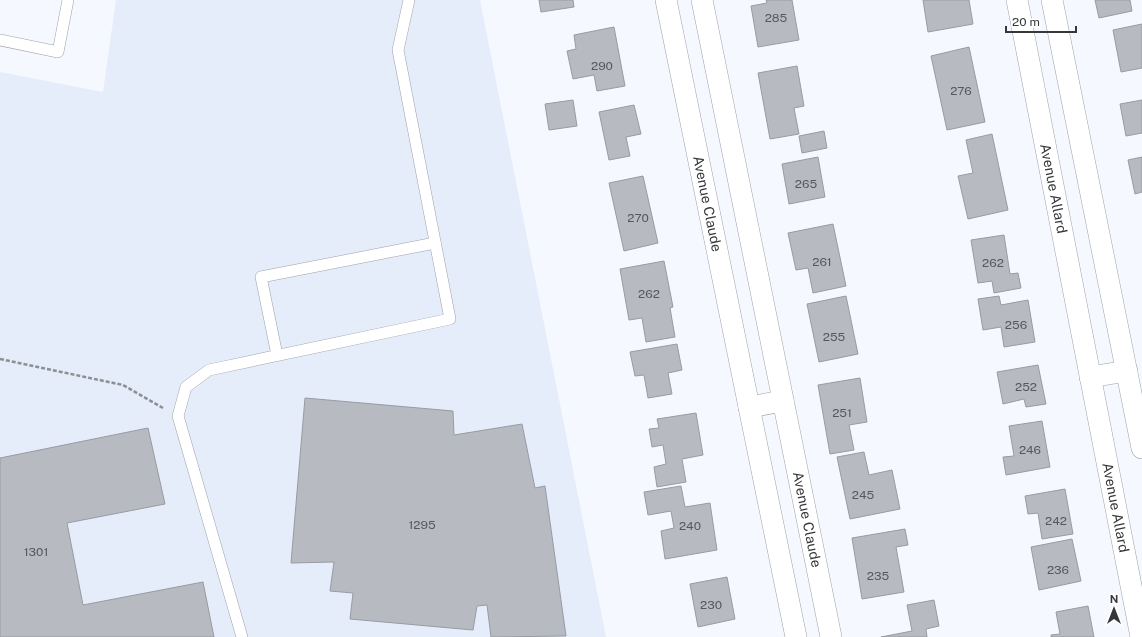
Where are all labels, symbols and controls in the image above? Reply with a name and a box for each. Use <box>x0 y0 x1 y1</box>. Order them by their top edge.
scale bar <box>1006 8 1076 34</box>
house number: 285 <box>765 11 788 25</box>
text: 20 m <box>1012 15 1040 29</box>
house number: 290 <box>591 59 613 73</box>
house number: 276 <box>950 84 972 98</box>
street label: Avenue Allard <box>1037 142 1070 235</box>
street label: Avenue Claude <box>690 154 725 253</box>
house number: 265 <box>795 177 817 191</box>
house number: 270 <box>627 211 649 225</box>
house number: 261 <box>812 255 832 269</box>
house number: 262 <box>982 256 1004 270</box>
house number: 262 <box>638 287 660 301</box>
house number: 256 <box>1005 318 1027 332</box>
house number: 255 <box>823 330 846 344</box>
house number: 252 <box>1015 380 1037 394</box>
house number: 251 <box>832 406 852 420</box>
house number: 246 <box>1019 443 1041 457</box>
street label: Avenue Allard <box>1099 461 1132 554</box>
street label: Avenue Claude <box>790 470 825 569</box>
house number: 245 <box>852 488 874 502</box>
house number: 242 <box>1045 514 1067 528</box>
house number: 1295 <box>408 518 436 532</box>
house number: 240 <box>679 519 701 533</box>
house number: 1301 <box>24 545 48 559</box>
house number: 236 <box>1047 563 1069 577</box>
house number: 235 <box>867 569 890 583</box>
north arrow <box>1094 589 1134 629</box>
text: N <box>1110 593 1118 605</box>
house number: 230 <box>700 598 722 612</box>

